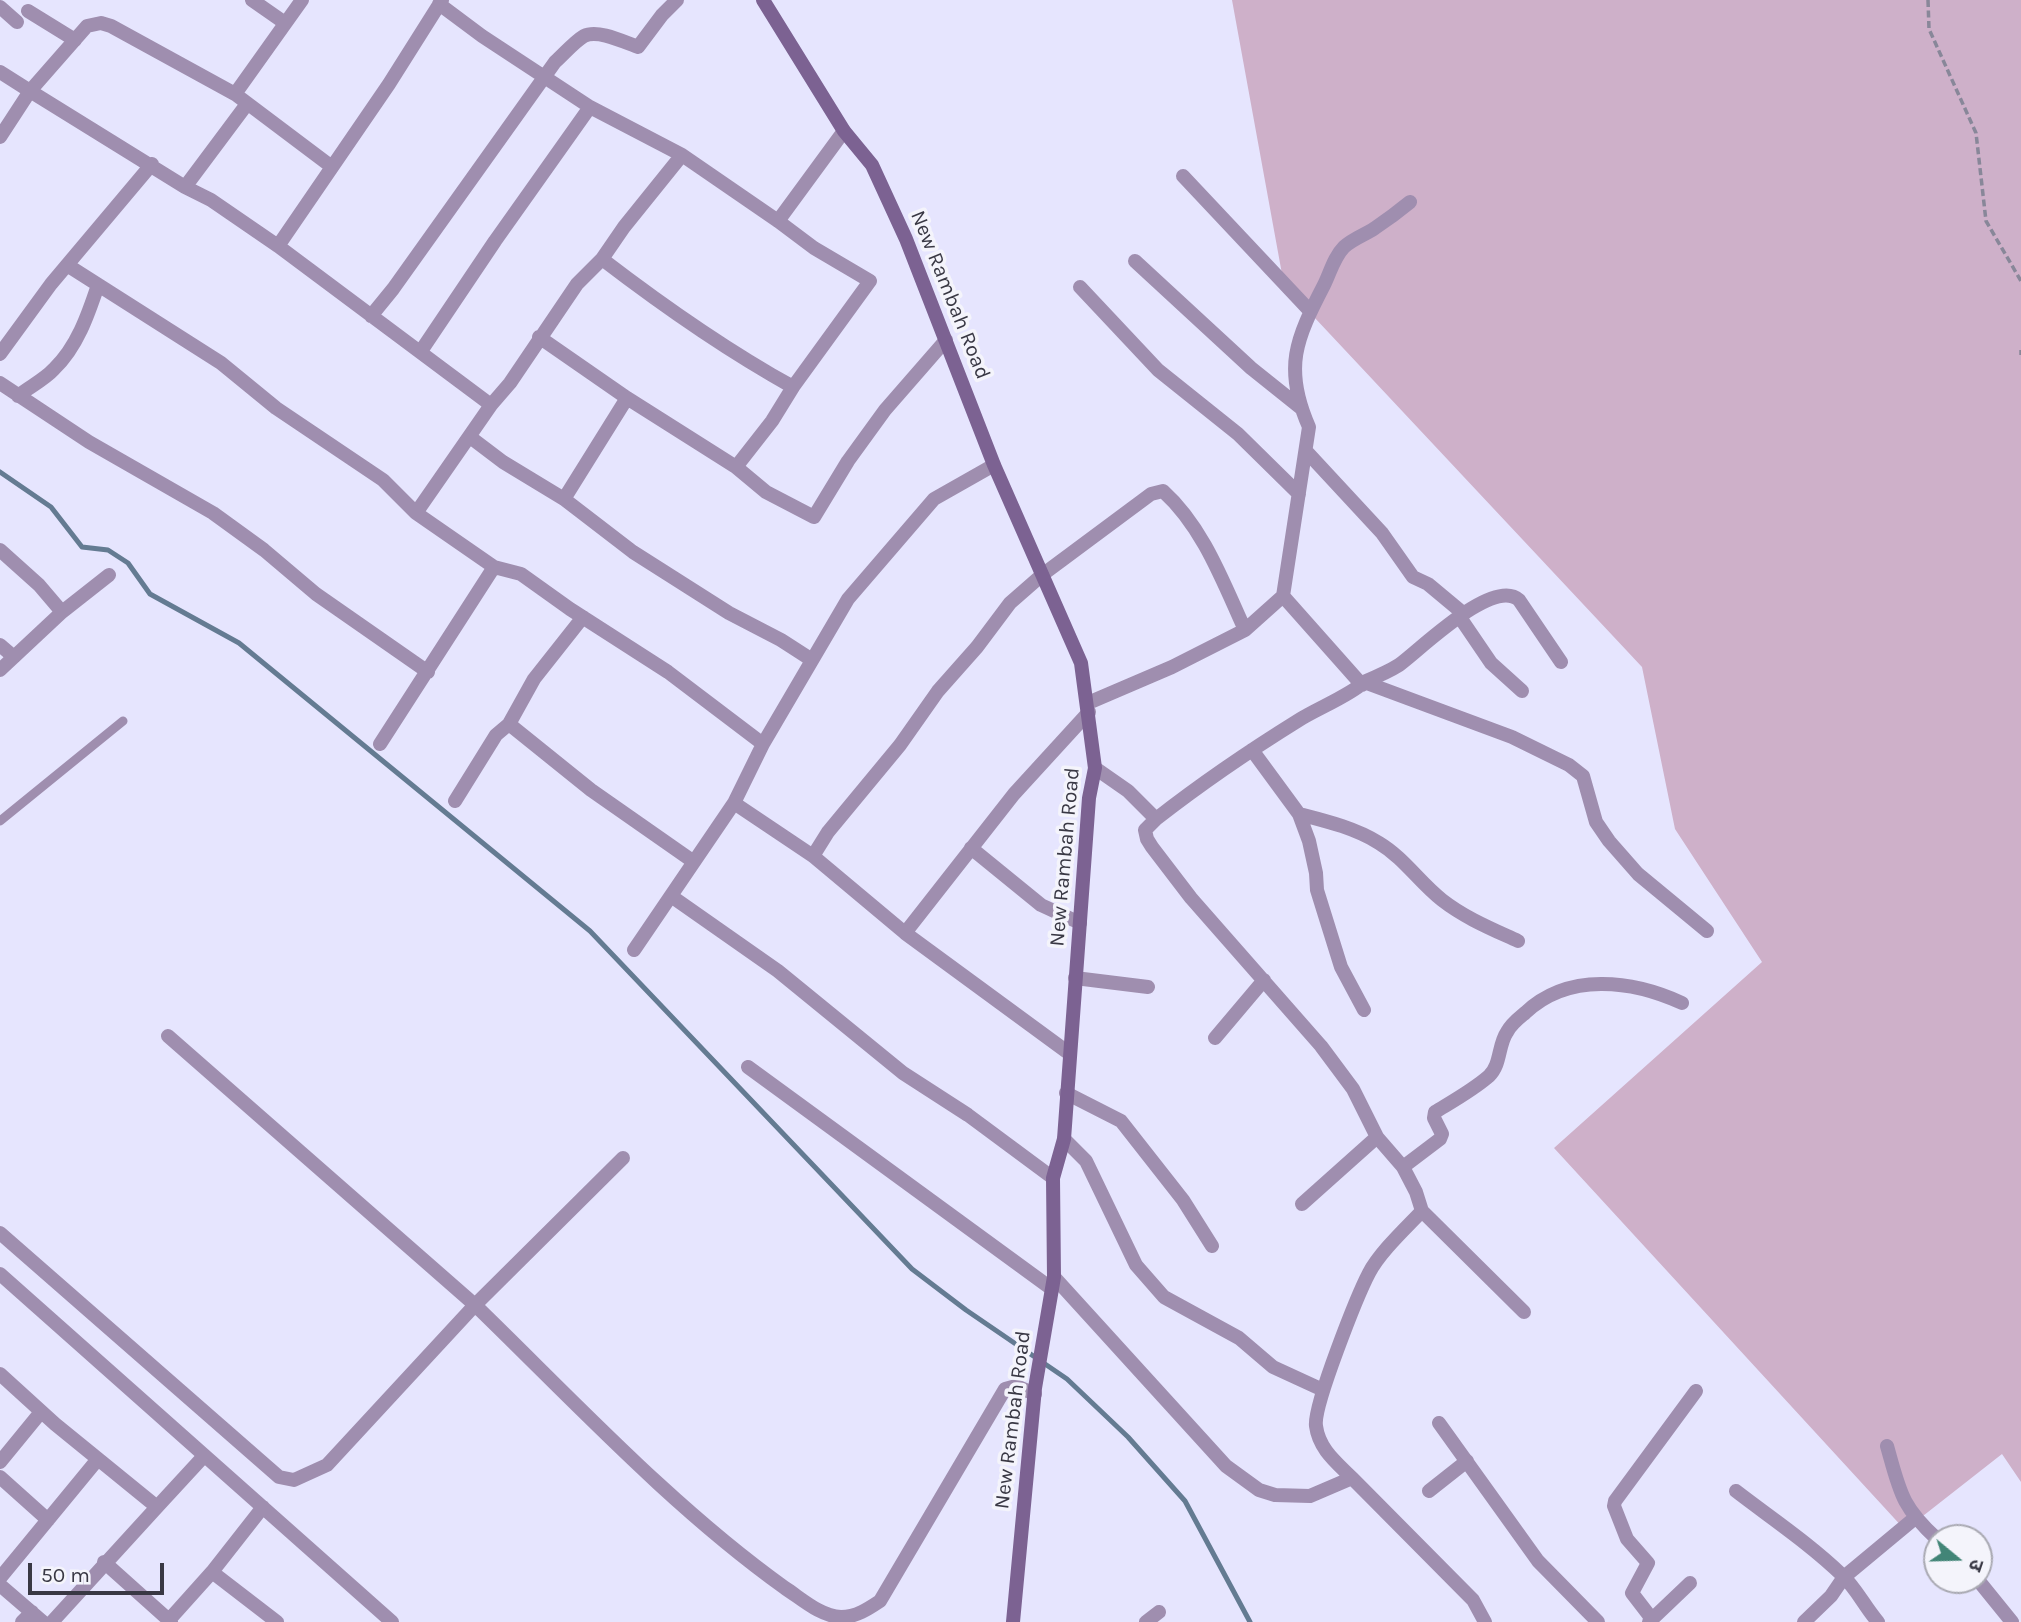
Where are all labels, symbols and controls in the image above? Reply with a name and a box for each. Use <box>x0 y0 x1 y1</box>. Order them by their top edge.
street label: New Rambah Road <box>905 207 995 383</box>
street label: New Rambah Road <box>1045 767 1085 947</box>
street label: New Rambah Road <box>990 1329 1036 1511</box>
north arrow <box>1923 1524 1993 1594</box>
scale bar <box>32 1548 168 1592</box>
text: उ <box>1964 1556 1988 1574</box>
text: 50 m <box>41 1563 90 1587</box>

